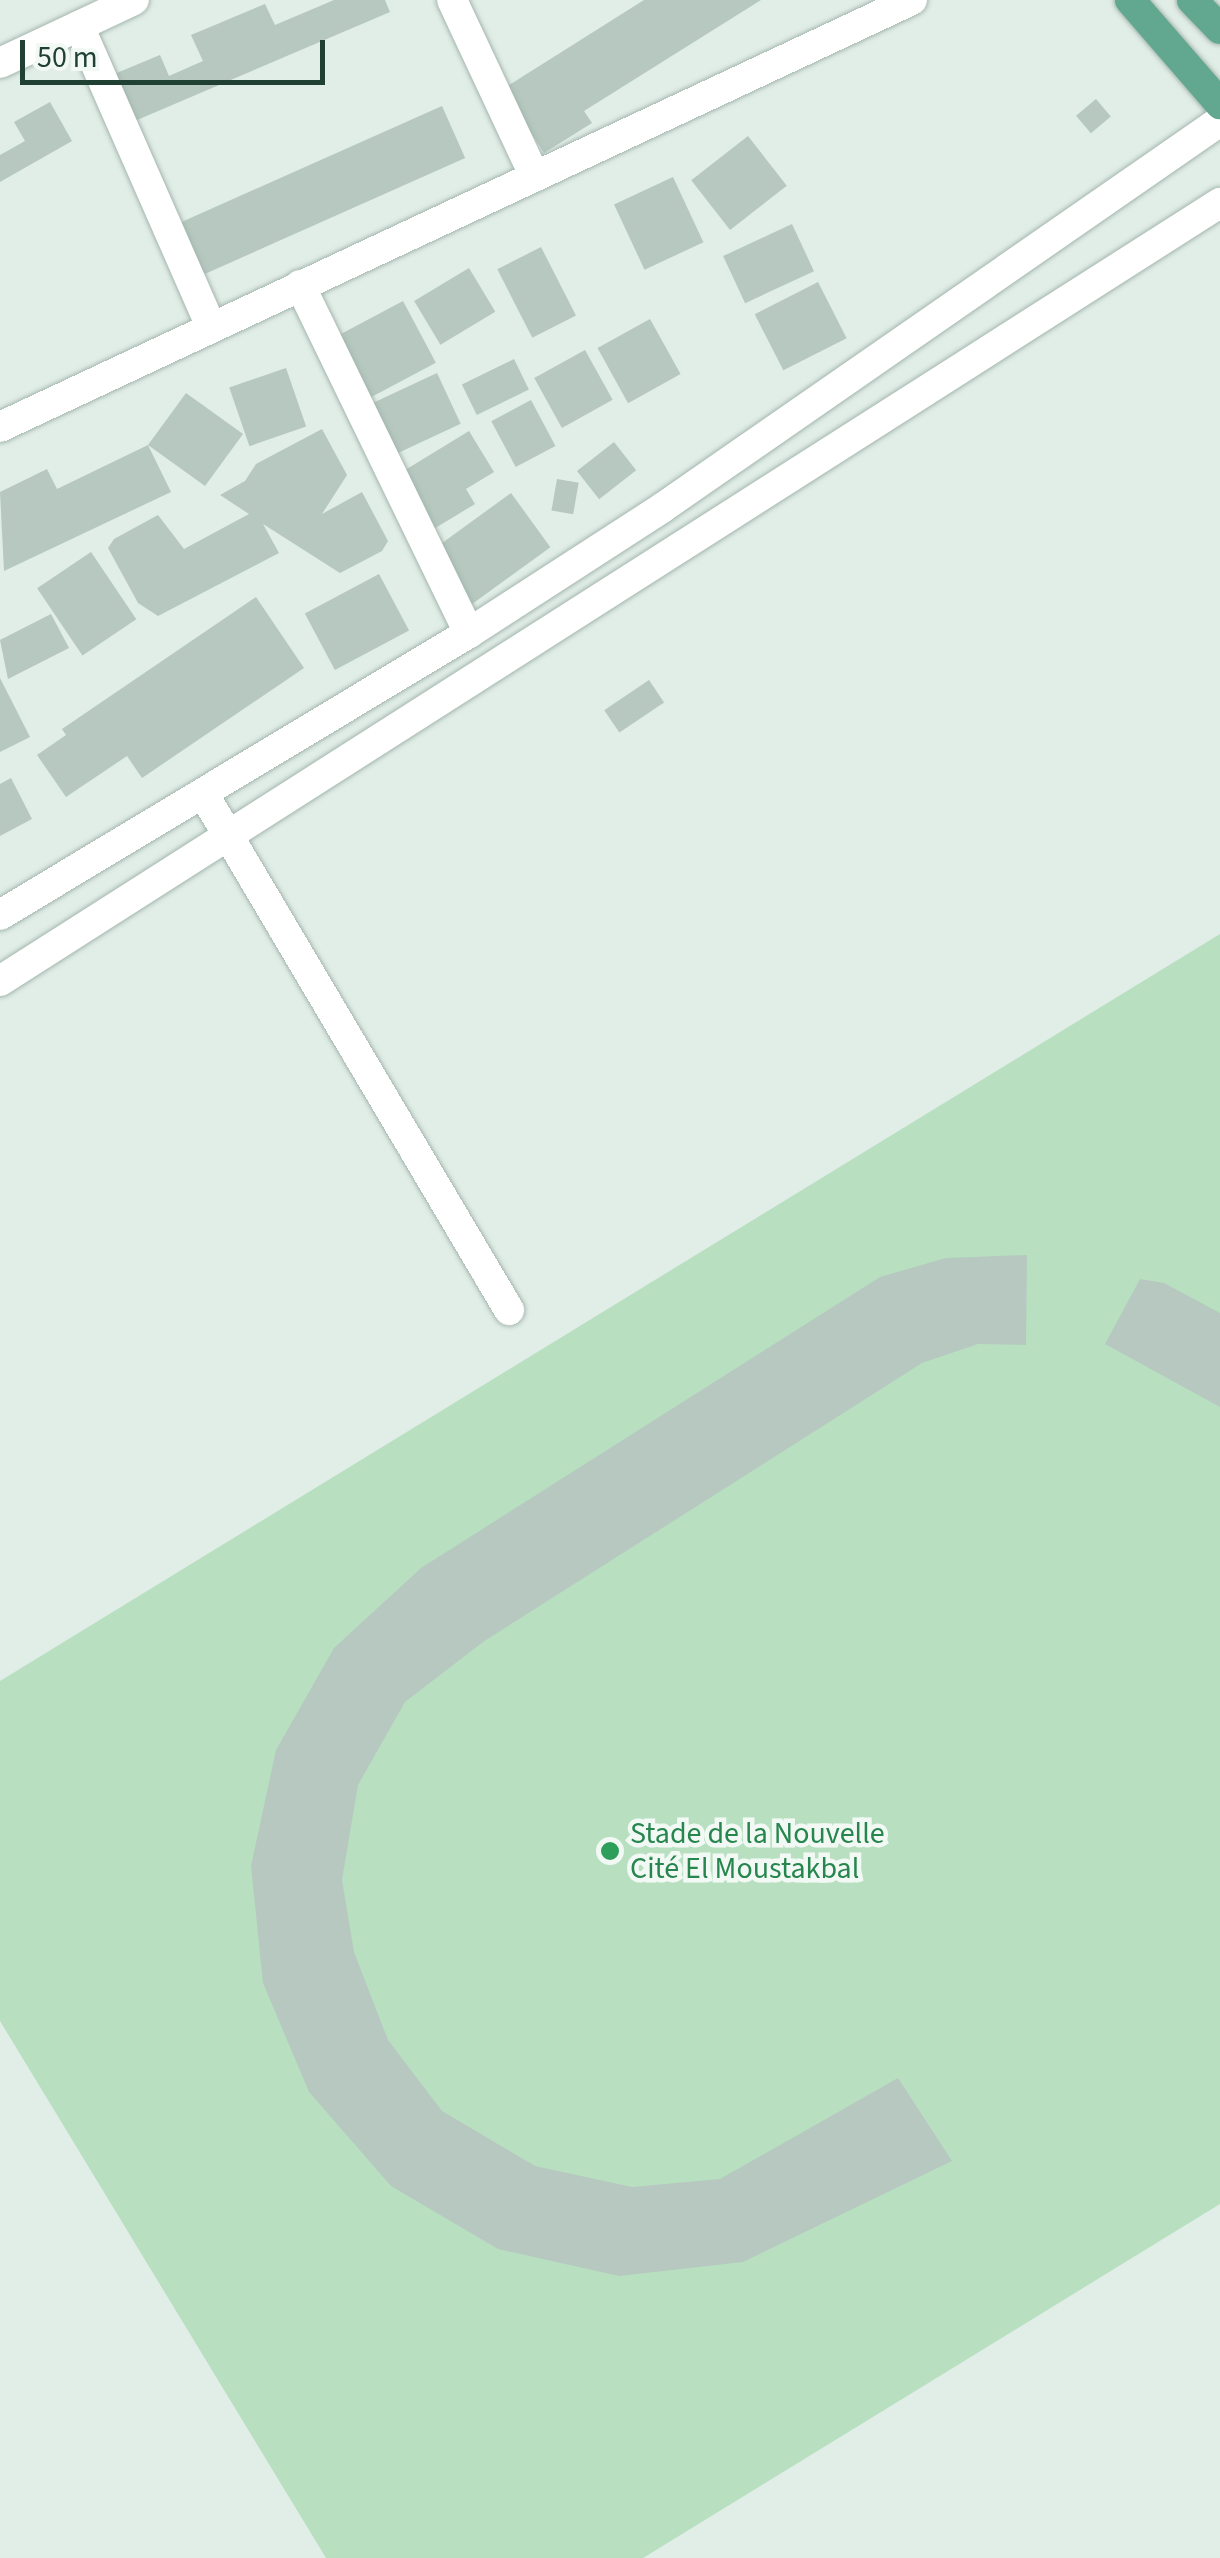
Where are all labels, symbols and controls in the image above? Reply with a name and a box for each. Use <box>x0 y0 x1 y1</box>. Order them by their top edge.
scale bar <box>25 20 330 82</box>
text: 50 m <box>37 36 98 79</box>
place label: Stade de la Nouvelle Cité El Moustakbal <box>630 1816 885 1886</box>
marker: Stade de la Nouvelle Cité El Moustakbal <box>599 1840 621 1862</box>

